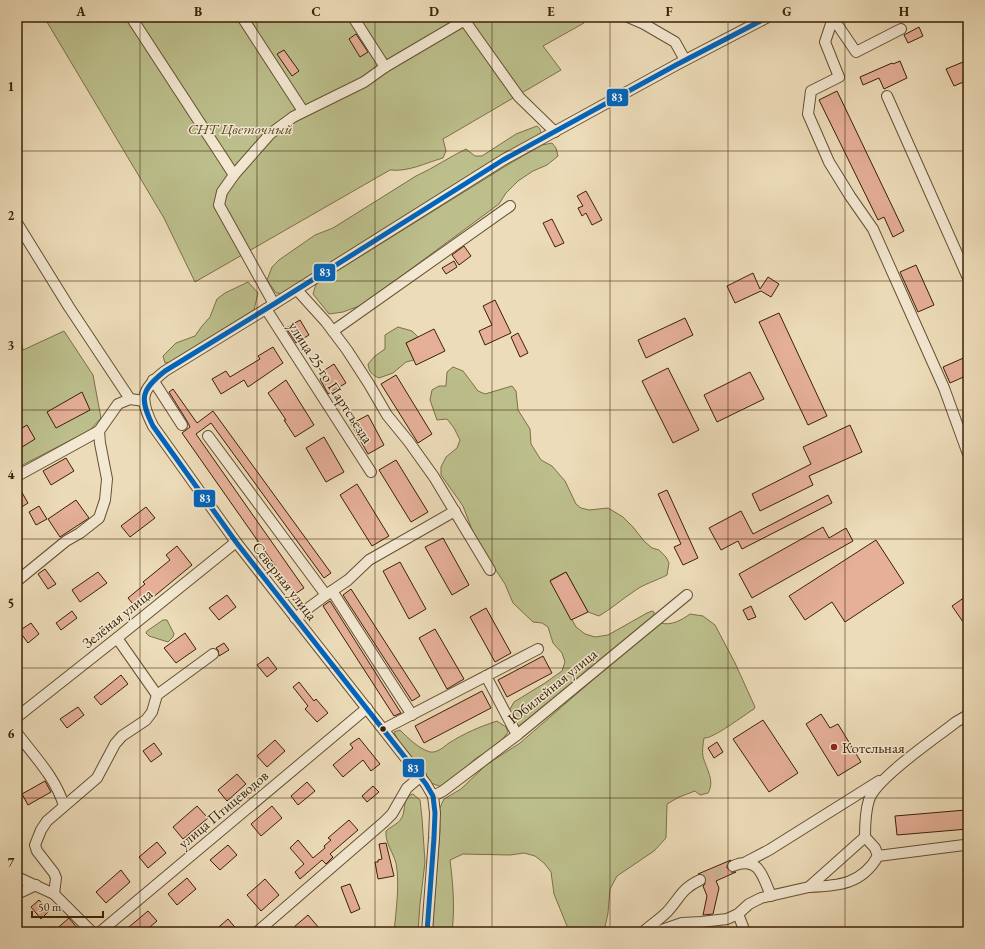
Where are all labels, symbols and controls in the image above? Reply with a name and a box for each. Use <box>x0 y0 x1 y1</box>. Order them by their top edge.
text: A <box>75 3 86 20</box>
text: B <box>194 3 202 20</box>
text: C <box>311 3 321 20</box>
text: D <box>429 3 439 20</box>
text: E <box>547 3 555 20</box>
text: F <box>665 3 673 20</box>
text: G <box>782 3 792 20</box>
text: H <box>899 3 910 20</box>
text: 1 <box>8 78 15 95</box>
line badge: 83 <box>606 88 629 107</box>
text: 83 <box>611 90 623 104</box>
park label: СНТ Цветочный <box>188 119 293 138</box>
text: 2 <box>8 207 15 224</box>
line badge: 83 <box>313 263 336 282</box>
text: 83 <box>319 265 331 279</box>
street label: улица 25-го Партсъезда <box>284 317 378 447</box>
text: 3 <box>8 337 15 354</box>
text: 4 <box>8 466 15 483</box>
line badge: 83 <box>193 489 216 508</box>
text: 83 <box>199 491 211 505</box>
street label: Северная улица <box>248 538 322 624</box>
street label: Зелёная улица <box>78 584 156 652</box>
text: 5 <box>8 595 14 612</box>
street label: Юбилейная улица <box>503 644 601 728</box>
unlabelled marker <box>378 724 388 734</box>
text: 6 <box>8 725 15 742</box>
place label: Котельная <box>842 738 905 757</box>
marker: Котельная <box>829 742 839 752</box>
line badge: 83 <box>402 758 425 778</box>
text: 83 <box>407 761 419 775</box>
street label: улица Птицеводов <box>174 766 272 852</box>
text: 7 <box>8 854 15 871</box>
scale bar <box>32 893 103 919</box>
text: 50 m <box>38 899 62 915</box>

